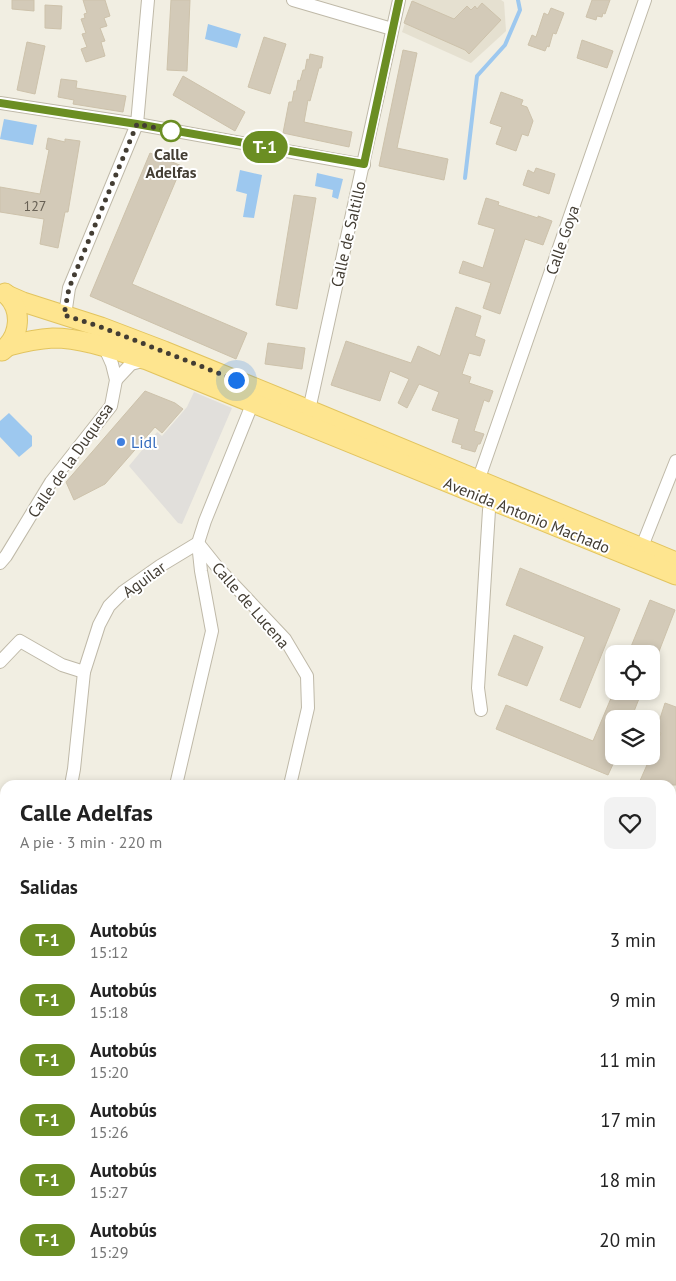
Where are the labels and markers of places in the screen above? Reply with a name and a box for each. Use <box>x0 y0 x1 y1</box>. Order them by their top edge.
marker: Calle Adelfas <box>160 120 182 142</box>
place label: Calle Adelfas <box>146 144 197 182</box>
place label: Lidl <box>131 432 157 452</box>
marker: Lidl <box>115 436 127 448</box>

